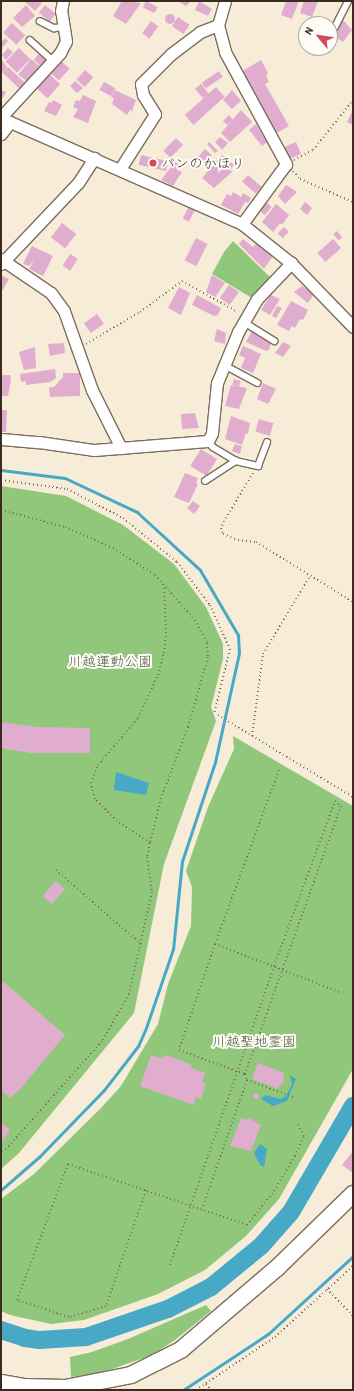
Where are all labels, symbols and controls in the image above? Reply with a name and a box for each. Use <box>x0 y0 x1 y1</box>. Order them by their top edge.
north arrow <box>298 16 338 56</box>
text: N <box>301 25 316 37</box>
place label: パンのかほり <box>161 155 245 171</box>
marker: パンのかほり <box>148 158 158 168</box>
park label: 川越運動公園 <box>68 653 152 669</box>
park label: 川越聖地霊園 <box>212 1033 296 1049</box>

